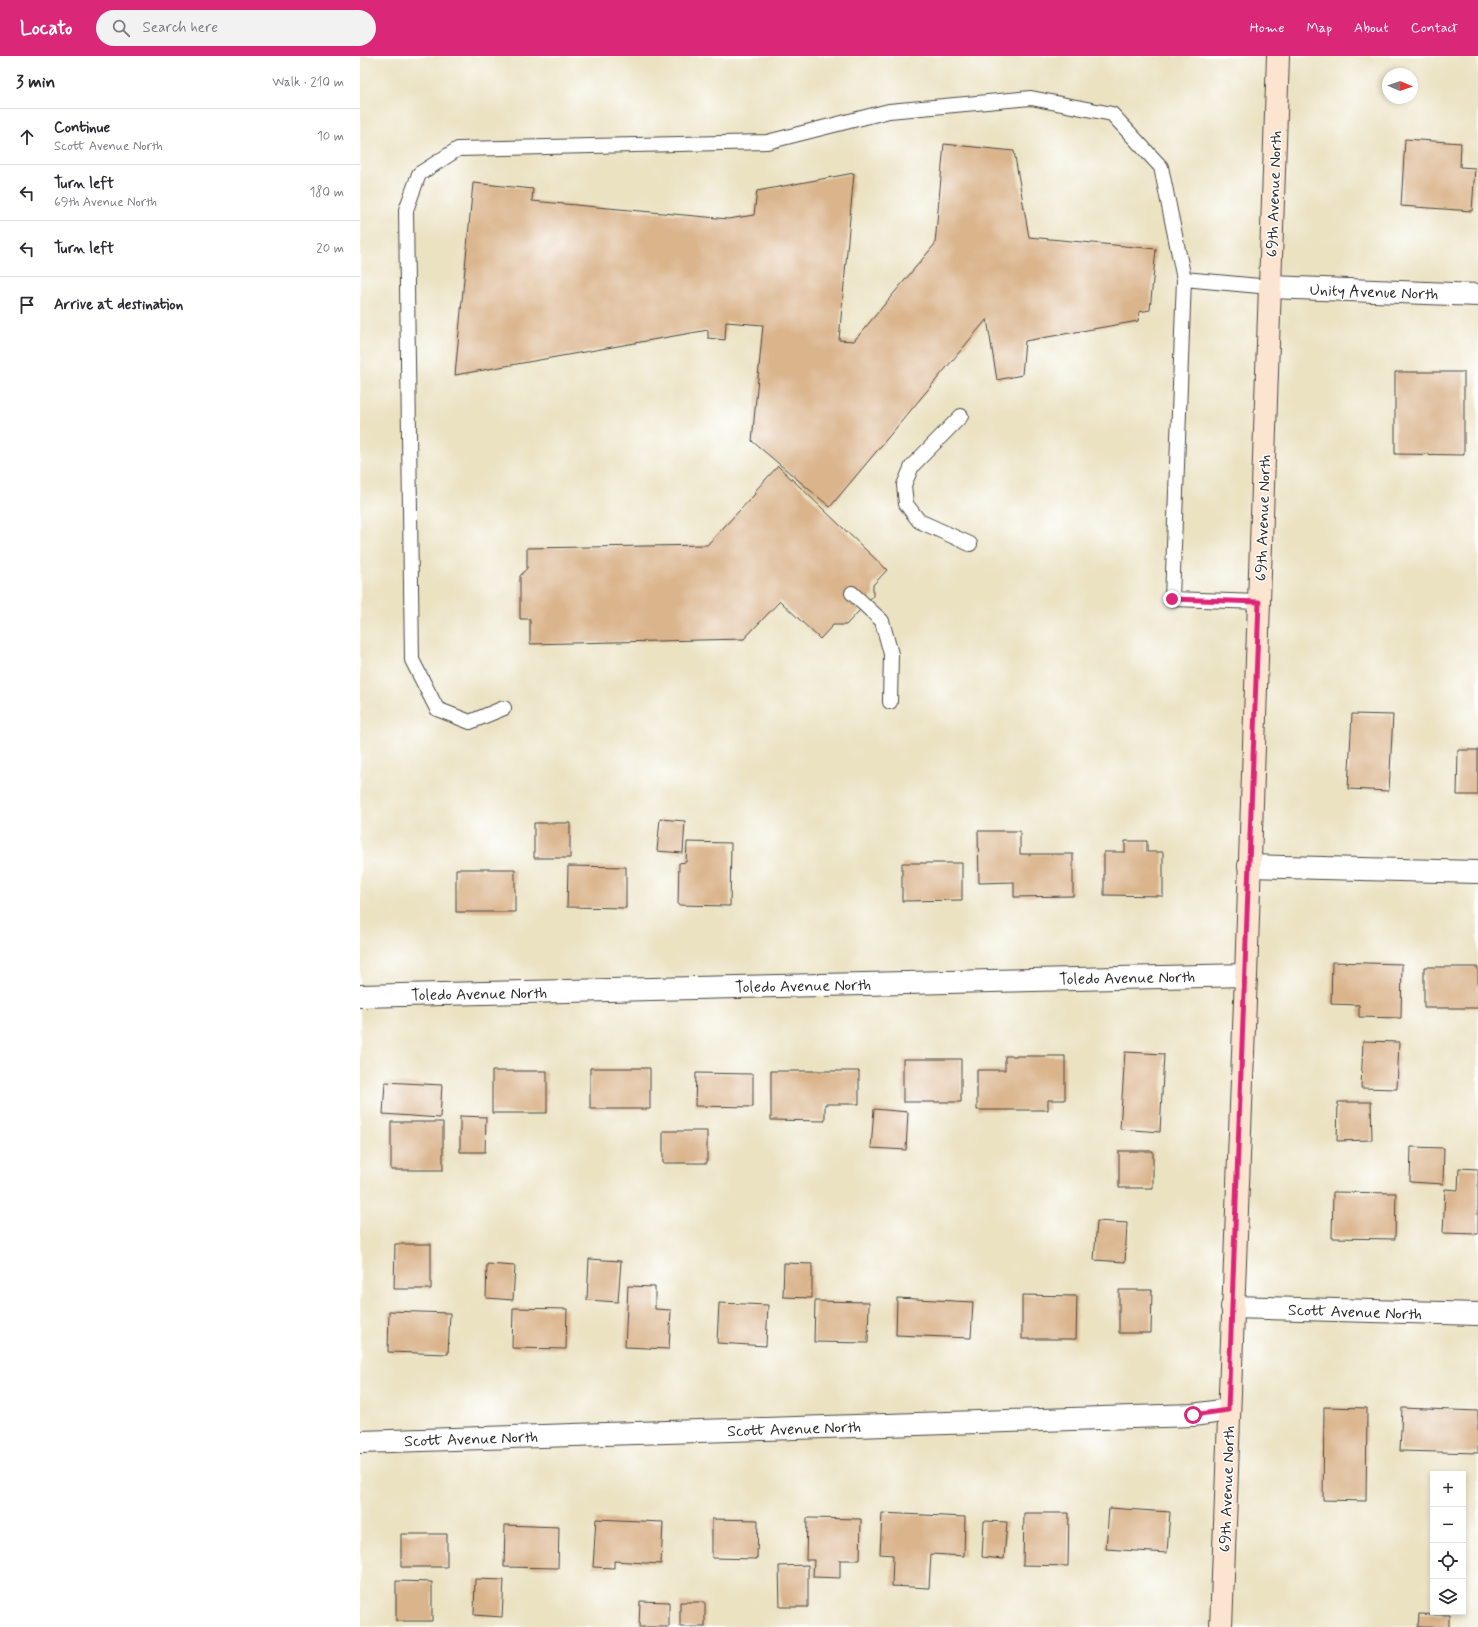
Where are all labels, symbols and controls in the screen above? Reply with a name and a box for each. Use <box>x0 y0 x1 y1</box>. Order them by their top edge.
search box <box>96 10 376 46</box>
text: Locato <box>20 16 72 41</box>
icon: search <box>110 17 132 39</box>
text: Search here <box>142 18 218 38</box>
text: Home <box>1250 19 1284 37</box>
text: Map <box>1306 19 1332 37</box>
text: About <box>1354 19 1389 37</box>
text: Contact <box>1411 19 1458 37</box>
north arrow <box>1382 68 1418 104</box>
text: 3 min <box>16 71 55 93</box>
text: Walk · 210 m <box>272 74 344 91</box>
text: Continue <box>54 118 110 138</box>
icon: ahead <box>16 126 38 148</box>
text: 10 m <box>317 128 344 145</box>
street label: 69th Avenue North <box>1262 130 1287 258</box>
text: Scott Avenue North <box>54 138 163 155</box>
text: Turn left <box>54 174 114 194</box>
icon: left <box>16 182 38 204</box>
text: 180 m <box>309 184 344 201</box>
text: 69th Avenue North <box>54 194 157 211</box>
icon: left <box>16 238 38 260</box>
text: Turn left <box>54 239 114 259</box>
text: 20 m <box>316 240 344 257</box>
street label: Unity Avenue North <box>1309 280 1439 305</box>
icon: arrive <box>16 294 38 316</box>
text: Arrive at destination <box>54 295 183 315</box>
street label: 69th Avenue North <box>1251 454 1276 582</box>
route end <box>1163 590 1181 608</box>
street label: Toledo Avenue North <box>1059 967 1195 990</box>
street label: Toledo Avenue North <box>735 975 871 998</box>
street label: Toledo Avenue North <box>411 983 547 1006</box>
street label: Scott Avenue North <box>1288 1300 1422 1325</box>
route start <box>1184 1406 1202 1424</box>
street label: Scott Avenue North <box>727 1417 861 1442</box>
street label: 69th Avenue North <box>1215 1425 1240 1553</box>
street label: Scott Avenue North <box>404 1427 538 1452</box>
map controls <box>1430 1471 1466 1615</box>
button: + <box>1430 1471 1466 1507</box>
button: − <box>1430 1507 1466 1543</box>
button: locate <box>1430 1543 1466 1579</box>
button: layers <box>1430 1579 1466 1615</box>

